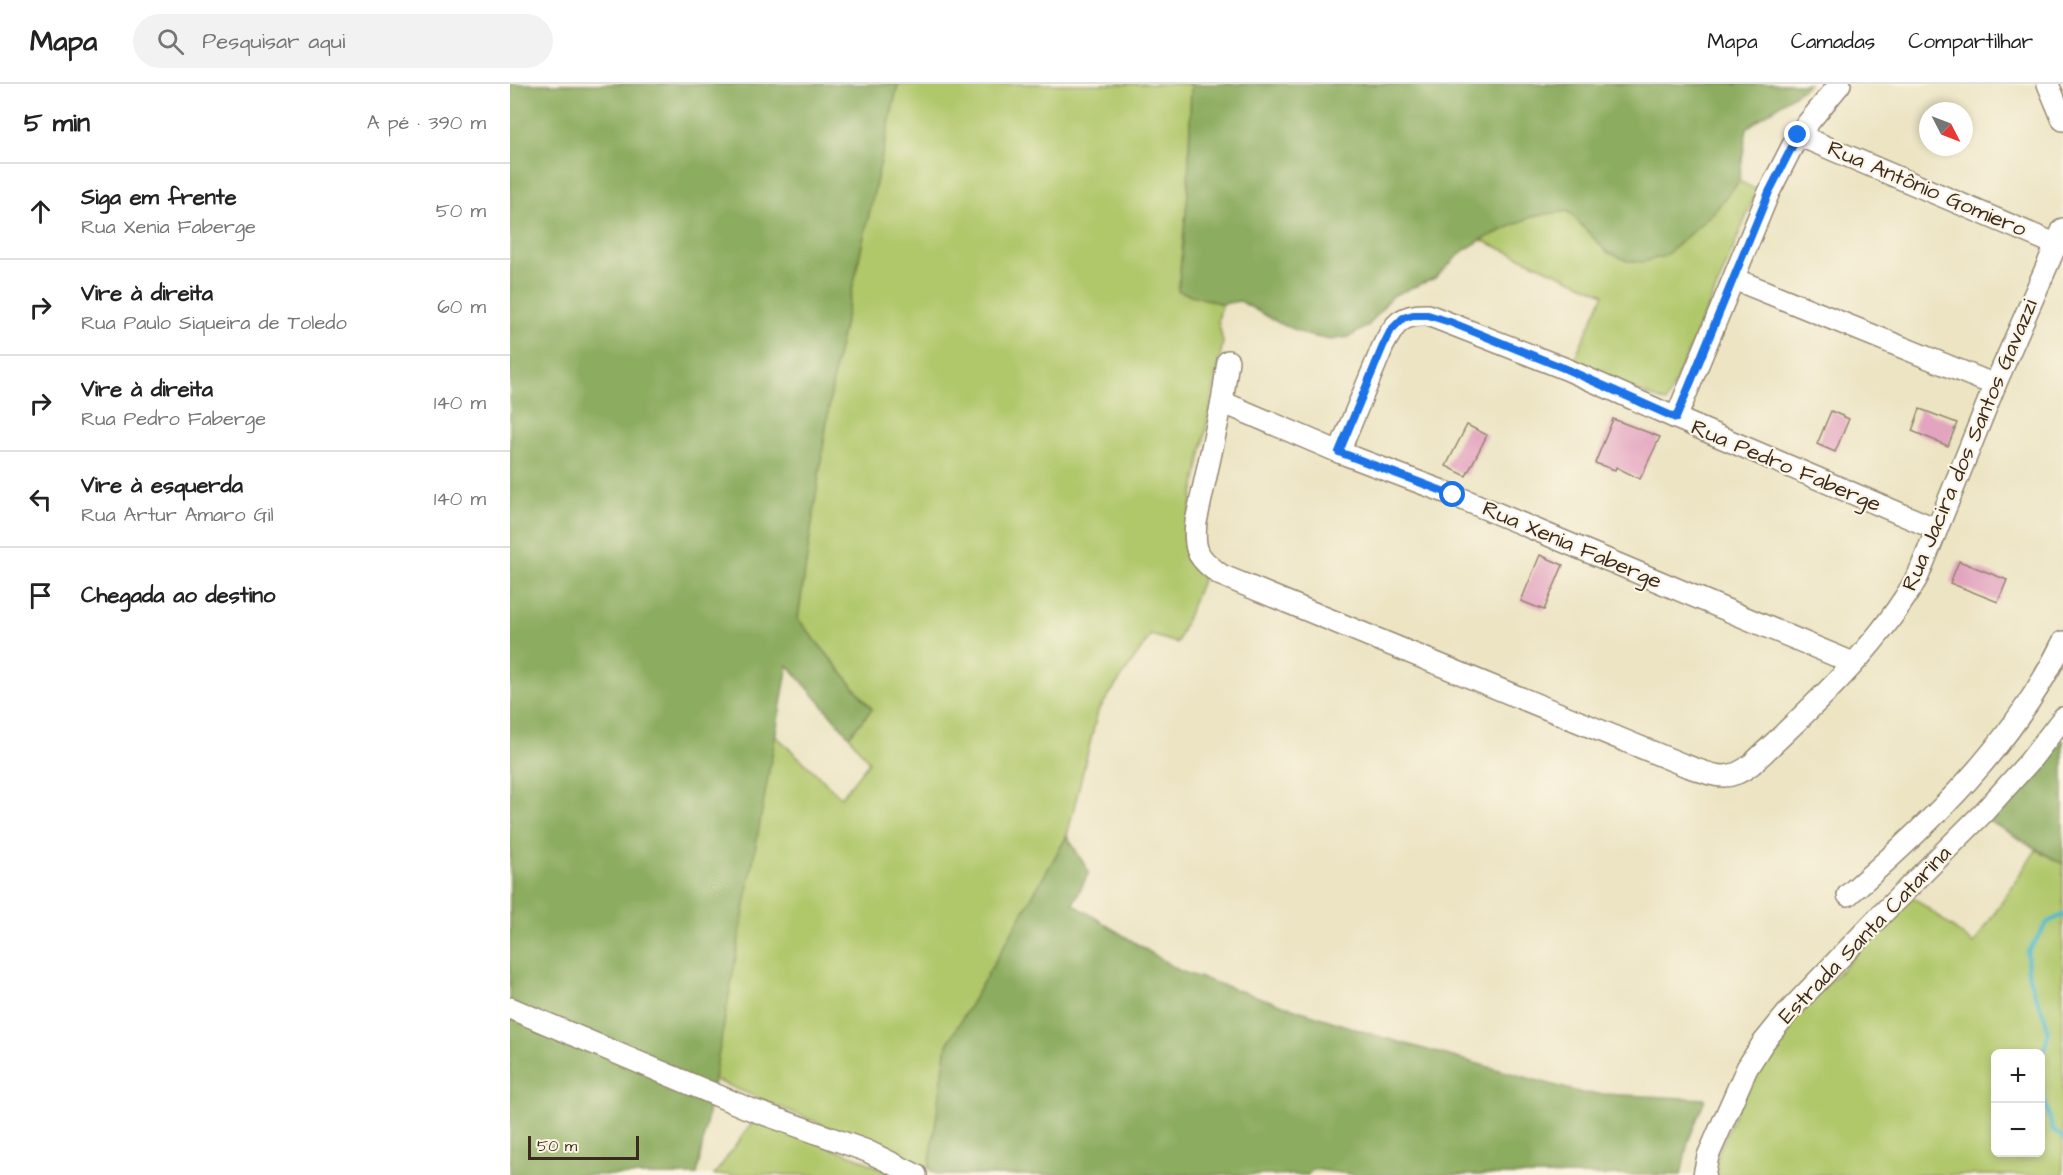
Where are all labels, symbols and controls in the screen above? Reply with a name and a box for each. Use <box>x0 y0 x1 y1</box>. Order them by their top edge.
search box <box>133 14 553 68</box>
text: Mapa <box>30 22 97 61</box>
icon: search <box>154 25 187 58</box>
text: Pesquisar aqui <box>202 26 345 57</box>
text: Mapa <box>1707 27 1758 56</box>
text: Camadas <box>1791 27 1875 56</box>
text: Compartilhar <box>1908 27 2033 56</box>
north arrow <box>1919 102 1973 156</box>
text: 5 min <box>24 105 90 141</box>
text: A pé · 390 m <box>367 109 486 137</box>
route end <box>1784 121 1810 147</box>
street label: Rua Antônio Gomiero <box>1823 133 2032 245</box>
text: Siga em frente <box>81 182 237 213</box>
icon: ahead <box>24 195 57 228</box>
text: 50 m <box>436 197 486 225</box>
text: Rua Xenia Faberge <box>81 213 256 241</box>
text: Vire à direita <box>81 278 213 309</box>
icon: right <box>24 291 57 324</box>
text: 60 m <box>437 293 486 321</box>
street label: Rua Jacira dos Santos Gavazzi <box>1894 294 2046 596</box>
text: Rua Paulo Siqueira de Toledo <box>81 309 347 337</box>
text: Vire à direita <box>81 374 213 405</box>
icon: right <box>24 387 57 420</box>
text: 140 m <box>434 389 486 417</box>
text: Rua Pedro Faberge <box>81 405 266 433</box>
street label: Rua Pedro Faberge <box>1686 412 1886 521</box>
text: Vire à esquerda <box>81 470 243 501</box>
route start <box>1439 481 1465 507</box>
icon: left <box>24 483 57 516</box>
text: 140 m <box>434 485 486 513</box>
street label: Rua Xenia Faberge <box>1477 493 1667 598</box>
text: Rua Artur Amaro Gil <box>81 501 274 529</box>
icon: arrive <box>24 579 57 612</box>
text: Chegada ao destino <box>81 580 275 611</box>
street label: Estrada Santa Catarina <box>1771 839 1959 1031</box>
map controls <box>1991 1049 2045 1157</box>
button: + <box>1991 1049 2045 1103</box>
button: − <box>1991 1103 2045 1157</box>
scale bar <box>528 1133 639 1160</box>
text: 50 m <box>537 1135 577 1157</box>

